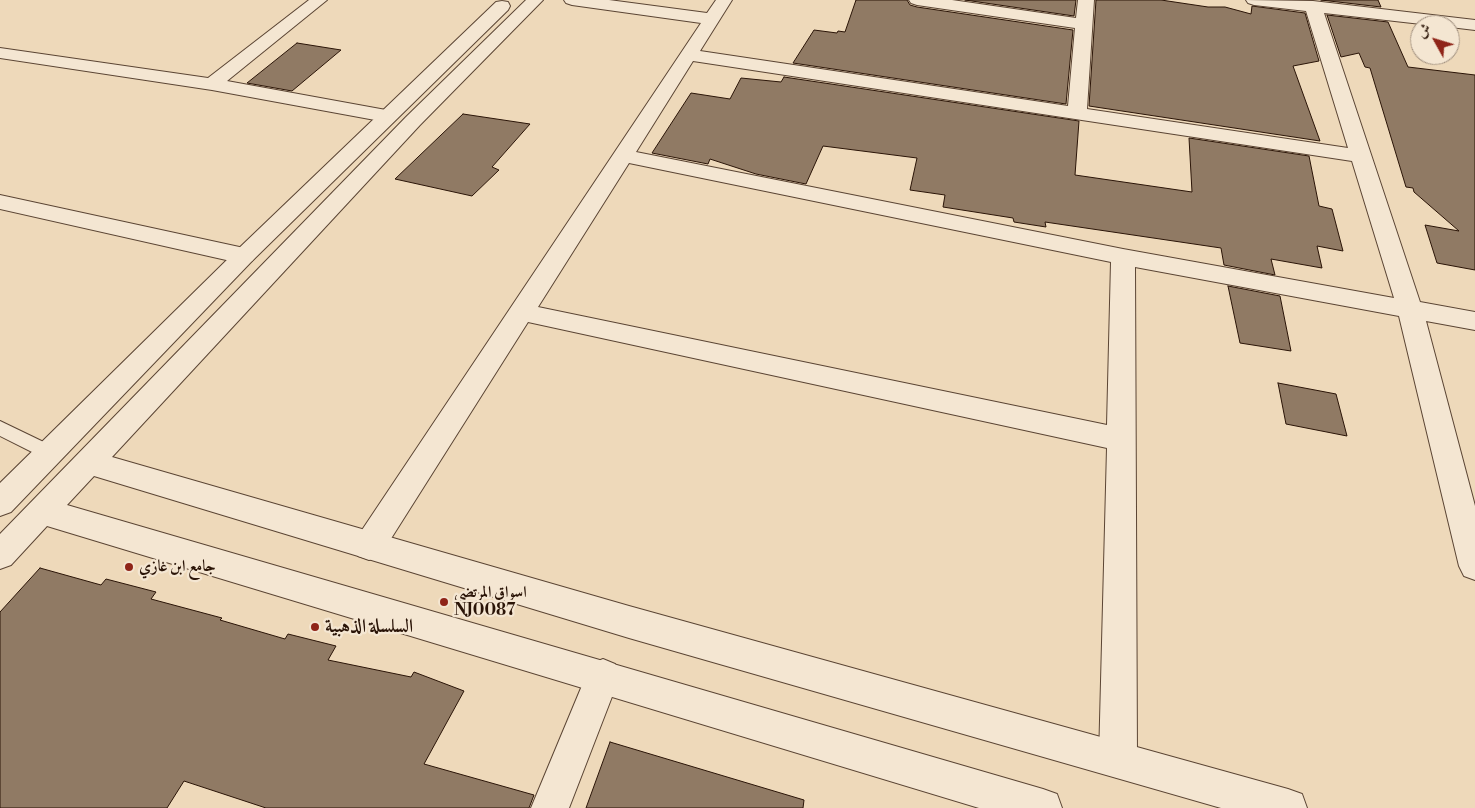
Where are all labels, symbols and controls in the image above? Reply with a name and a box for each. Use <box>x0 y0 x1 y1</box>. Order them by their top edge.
north arrow <box>1410 15 1460 65</box>
text: ش <box>1413 20 1435 42</box>
place label: جامع ابن غازي <box>139 557 216 577</box>
marker: جامع ابن غازي <box>123 561 135 573</box>
place label: اسواق المرتضى NJ0087 <box>454 583 527 621</box>
marker: اسواق المرتضى NJ0087 <box>438 596 450 608</box>
place label: السلسلة الذهبية <box>325 616 413 638</box>
marker: السلسلة الذهبية <box>309 621 321 633</box>

